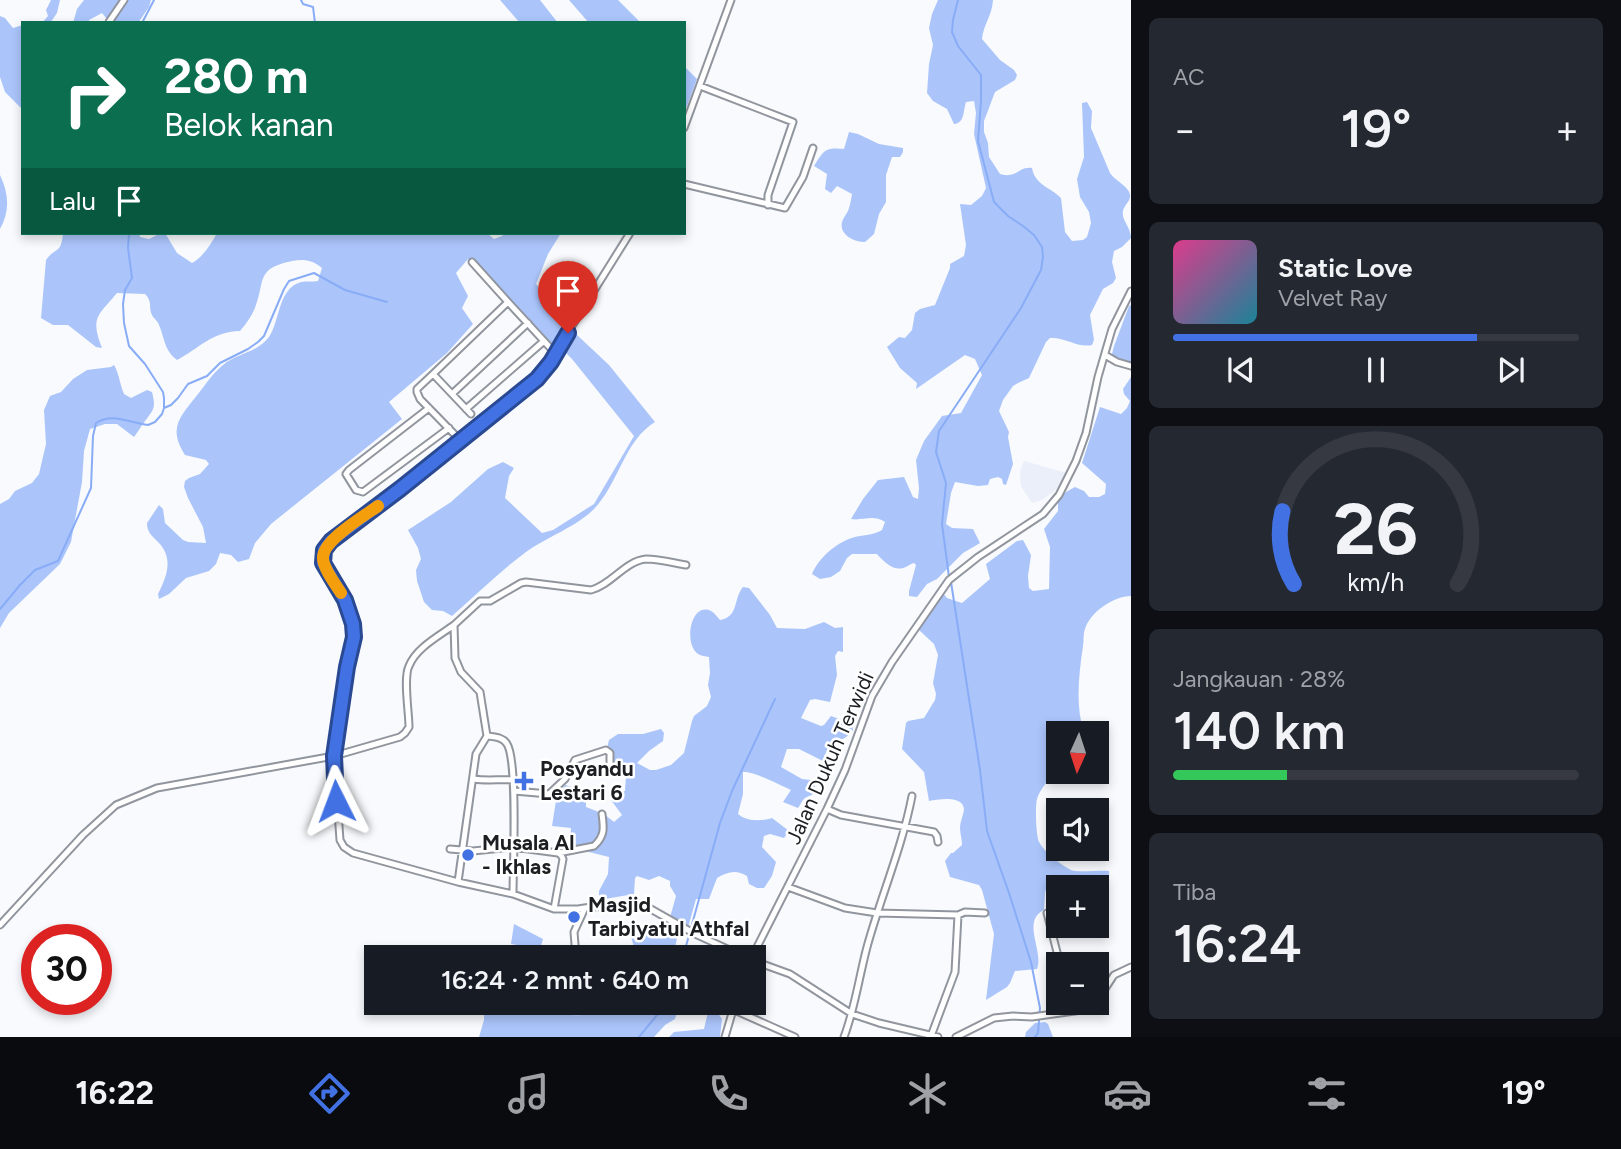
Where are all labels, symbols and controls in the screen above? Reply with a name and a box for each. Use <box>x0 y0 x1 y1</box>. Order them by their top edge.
text: 280 m <box>164 46 309 105</box>
icon: right <box>49 49 140 140</box>
text: AC <box>1173 63 1205 91</box>
text: 19° <box>1340 98 1412 160</box>
text: Belok kanan <box>164 106 334 144</box>
text: − <box>1173 107 1197 153</box>
text: + <box>1555 107 1579 153</box>
icon: arrive <box>110 182 148 220</box>
text: Lalu <box>49 185 96 217</box>
text: Static Love <box>1278 252 1412 284</box>
pin <box>538 261 598 333</box>
icon: arrive <box>549 272 587 310</box>
text: Velvet Ray <box>1278 284 1387 312</box>
icon: previous <box>1222 351 1260 389</box>
icon: pause <box>1357 351 1395 389</box>
icon: next <box>1492 351 1530 389</box>
text: 26 <box>1334 486 1418 573</box>
text: km/h <box>1347 567 1405 597</box>
text: Jangkauan · 28% <box>1173 665 1345 693</box>
street label: Jalan Dukuh Terwidi <box>780 668 879 848</box>
text: 140 km <box>1173 700 1345 762</box>
north arrow <box>1046 721 1110 784</box>
map controls <box>1046 721 1109 1015</box>
place label: Posyandu Lestari 6 <box>540 756 634 805</box>
position arrow <box>299 764 373 838</box>
marker: Posyandu Lestari 6 <box>514 771 534 791</box>
button: sound <box>1046 798 1109 861</box>
place label: Musala Al - Ikhlas <box>482 830 574 879</box>
marker: Musala Al - Ikhlas <box>460 847 476 863</box>
button: + <box>1046 875 1109 938</box>
text: Tiba <box>1173 878 1216 906</box>
place label: Masjid Tarbiyatul Athfal <box>588 892 749 941</box>
marker: Masjid Tarbiyatul Athfal <box>566 909 582 925</box>
text: 16:24 <box>1173 913 1302 975</box>
speed limit sign: 30 <box>21 924 112 1015</box>
button: − <box>1046 952 1109 1015</box>
text: 16:24 · 2 mnt · 640 m <box>441 964 689 996</box>
icon: directions <box>305 1069 354 1118</box>
icon: music <box>504 1069 553 1118</box>
icon: phone <box>704 1069 753 1118</box>
icon: climate <box>903 1069 952 1118</box>
icon: car <box>1103 1069 1152 1118</box>
icon: filters <box>1302 1069 1351 1118</box>
text: 16:22 <box>75 1074 154 1112</box>
text: 19° <box>1502 1074 1546 1112</box>

